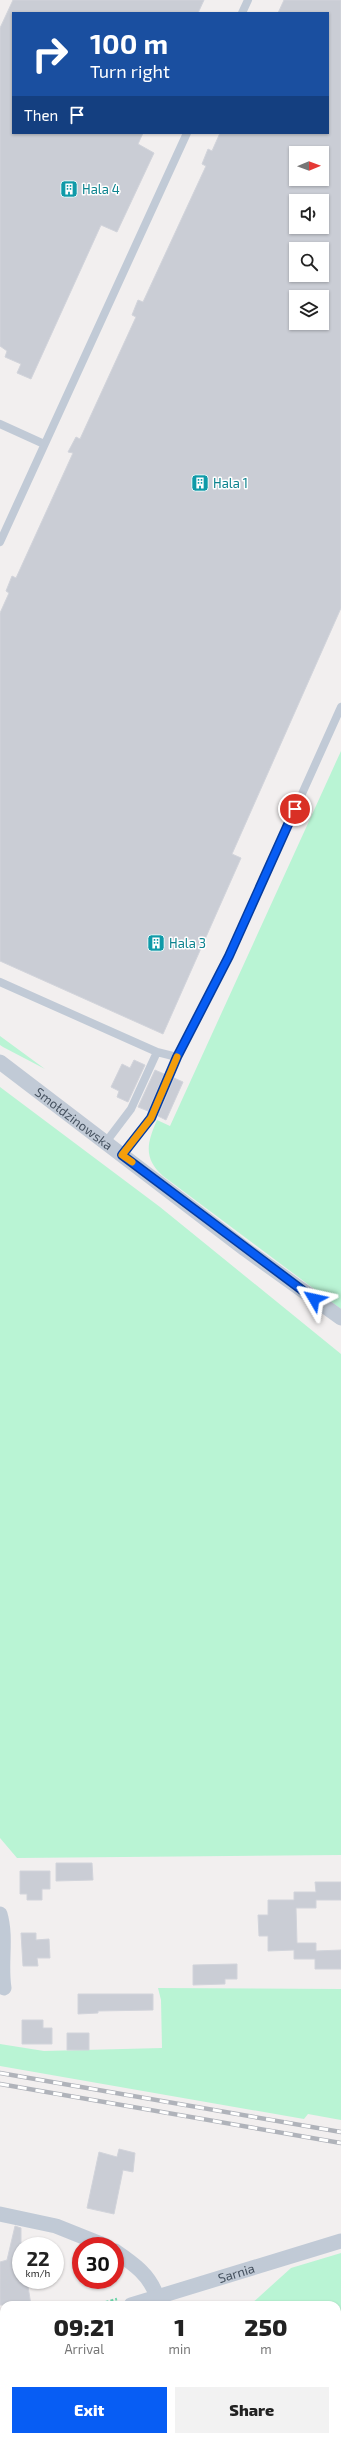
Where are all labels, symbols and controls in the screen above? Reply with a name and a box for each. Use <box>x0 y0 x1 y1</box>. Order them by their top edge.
text: 100 m <box>90 26 168 60</box>
icon: right <box>24 28 76 80</box>
text: Turn right <box>90 60 170 82</box>
icon: arrive <box>66 104 88 126</box>
text: Then <box>24 106 58 124</box>
north arrow <box>289 146 329 186</box>
map controls <box>289 146 329 330</box>
building icon: Hala 4 <box>59 179 79 199</box>
place label: Hala 4 <box>82 181 120 197</box>
button: sound <box>289 194 329 234</box>
button: search <box>289 242 329 282</box>
button: layers <box>289 290 329 330</box>
building icon: Hala 1 <box>190 473 210 493</box>
place label: Hala 1 <box>213 475 248 491</box>
pin <box>278 792 312 826</box>
icon: arrive <box>284 798 306 820</box>
building icon: Hala 3 <box>146 933 166 953</box>
place label: Hala 3 <box>169 935 206 951</box>
street label: Smołdzinowska <box>32 1084 116 1153</box>
position arrow <box>293 1278 335 1320</box>
speed limit sign: 30 <box>72 2237 124 2289</box>
text: 22 <box>26 2246 50 2270</box>
street label: Sarnia <box>216 2260 257 2286</box>
text: km/h <box>26 2267 50 2279</box>
text: 09:21 <box>54 2312 115 2341</box>
text: 1 <box>174 2312 185 2341</box>
text: 250 <box>244 2312 287 2341</box>
text: Arrival <box>64 2341 104 2357</box>
text: min <box>169 2341 191 2357</box>
text: m <box>260 2341 272 2357</box>
button: Exit <box>12 2387 167 2433</box>
button: Share <box>175 2387 329 2433</box>

